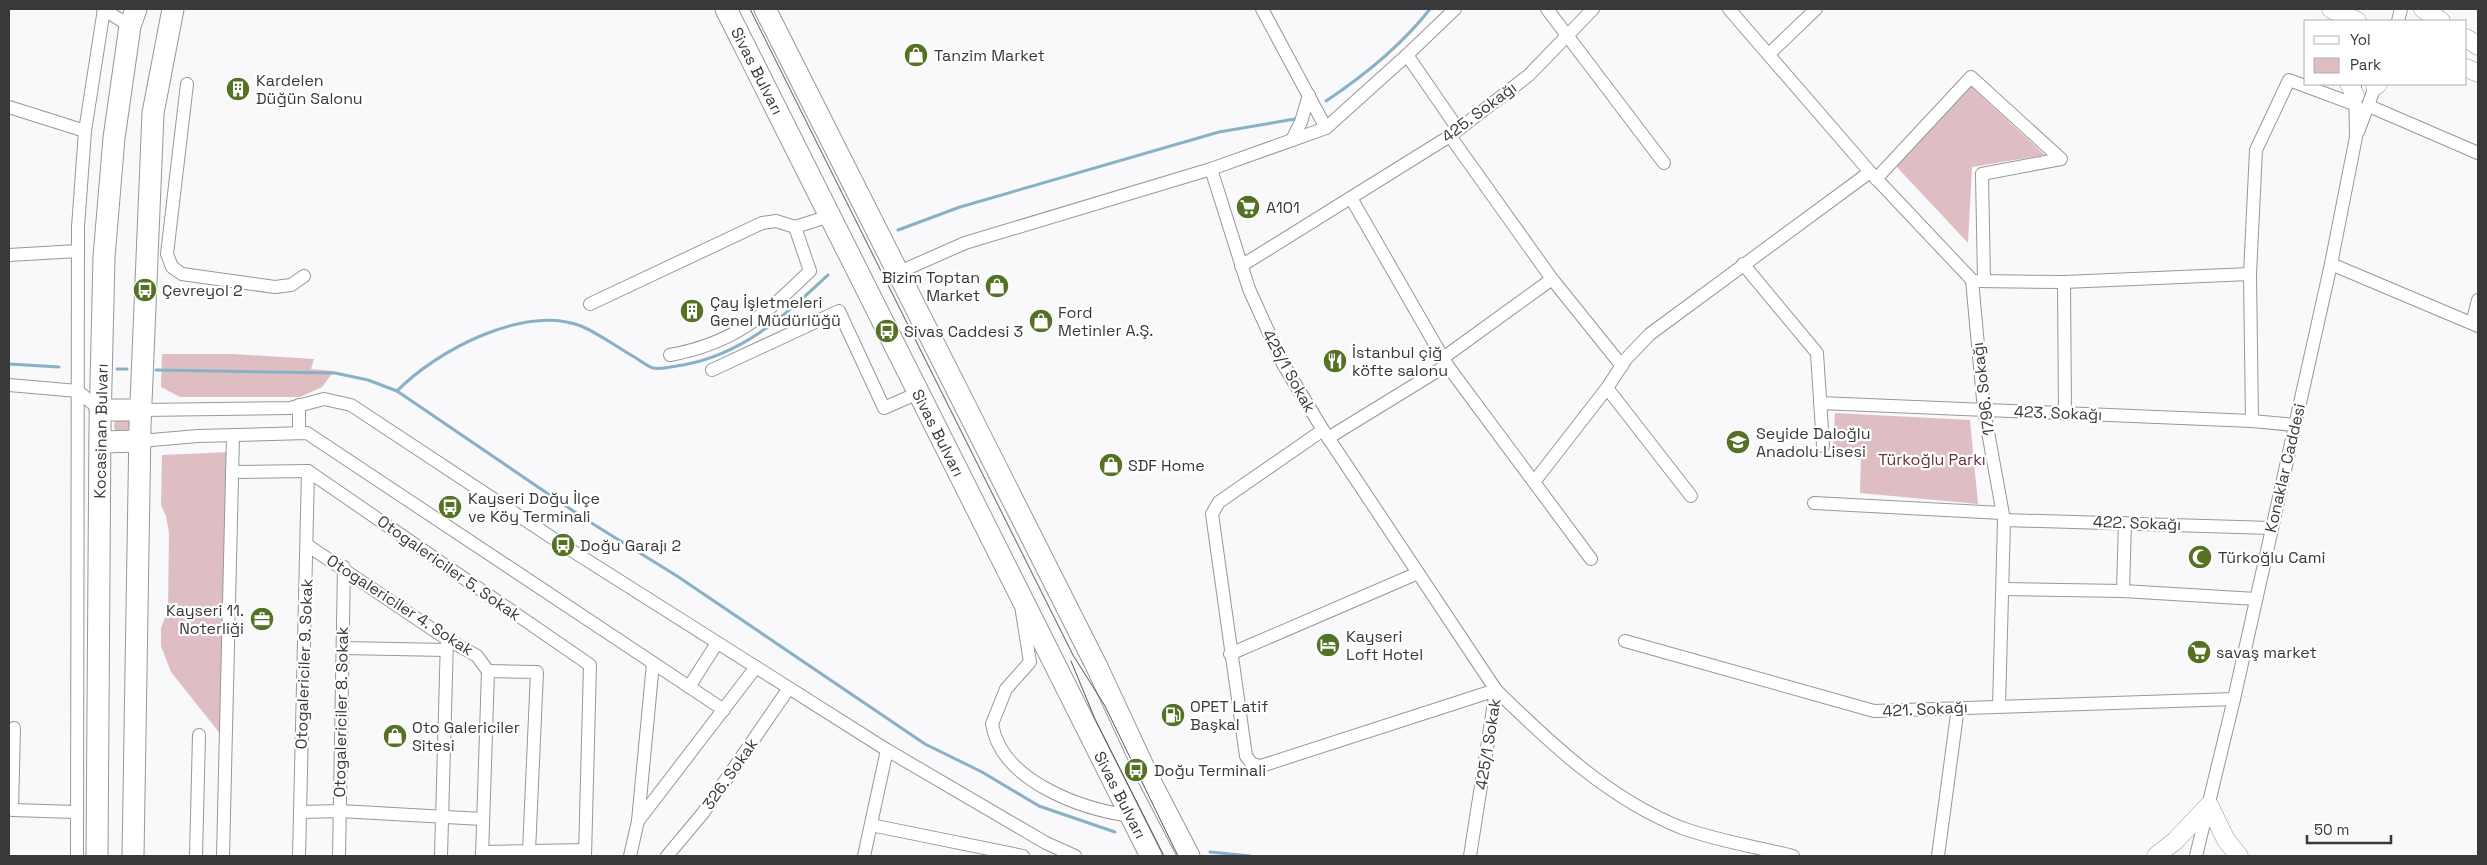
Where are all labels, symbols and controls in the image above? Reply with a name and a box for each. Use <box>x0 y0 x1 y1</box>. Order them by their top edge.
legend <box>2304 20 2467 85</box>
street label: Sivas Bulvarı <box>726 24 788 118</box>
text: Yol <box>2350 30 2371 49</box>
shop icon: Tanzim Market <box>903 42 929 68</box>
place label: Tanzim Market <box>934 45 1045 66</box>
text: Park <box>2350 55 2381 74</box>
place label: Kardelen Düğün Salonu <box>256 70 363 109</box>
building icon: Kardelen Düğün Salonu <box>225 76 251 102</box>
street label: 425. Sokağı <box>1437 77 1521 147</box>
supermarket icon: A101 <box>1235 194 1261 220</box>
place label: A101 <box>1266 197 1300 218</box>
place label: Bizim Toptan Market <box>882 267 980 306</box>
shop icon: Bizim Toptan Market <box>984 273 1010 299</box>
bus stop icon: Çevreyol 2 <box>132 277 158 303</box>
place label: Çevreyol 2 <box>162 280 243 301</box>
place label: Çay İşletmeleri Genel Müdürlüğü <box>710 292 841 331</box>
building icon: Çay İşletmeleri Genel Müdürlüğü <box>679 298 705 324</box>
place label: Ford Metinler A.Ş. <box>1058 302 1153 341</box>
shop icon: Ford Metinler A.Ş. <box>1028 308 1054 334</box>
bus stop icon: Sivas Caddesi 3 <box>874 318 900 344</box>
place label: Sivas Caddesi 3 <box>904 321 1023 342</box>
street label: 425/1 Sokak <box>1258 326 1321 417</box>
street label: 1796. Sokağı <box>1967 341 1999 437</box>
place label: İstanbul çiğ köfte salonu <box>1352 342 1448 381</box>
restaurant icon: İstanbul çiğ köfte salonu <box>1322 348 1348 374</box>
street label: Kocasinan Bulvarı <box>89 363 113 499</box>
street label: Sivas Bulvarı <box>907 386 969 480</box>
street label: 423. Sokağı <box>2014 401 2102 425</box>
street label: Konaklar Caddesi <box>2260 401 2310 535</box>
place label: Seyide Daloğlu Anadolu Lisesi <box>1756 423 1870 462</box>
school or university icon: Seyide Daloğlu Anadolu Lisesi <box>1725 429 1751 455</box>
park label: Türkoğlu Parkı <box>1878 449 1986 470</box>
shop icon: SDF Home <box>1098 452 1124 478</box>
place label: SDF Home <box>1128 455 1205 476</box>
place label: Kayseri Doğu İlçe ve Köy Terminali <box>468 488 600 527</box>
bus stop icon: Kayseri Doğu İlçe ve Köy Terminali <box>437 494 463 520</box>
street label: Otogalericiler 5. Sokak <box>373 510 525 626</box>
street label: 422. Sokağı <box>2093 511 2181 535</box>
bus stop icon: Doğu Garajı 2 <box>550 532 576 558</box>
place label: Doğu Garajı 2 <box>580 535 681 556</box>
mosque icon: Türkoğlu Cami <box>2187 544 2213 570</box>
place label: Türkoğlu Cami <box>2218 547 2325 568</box>
street label: Otogalericiler 4. Sokak <box>323 550 478 661</box>
street label: Otogalericiler 9. Sokak <box>291 578 317 750</box>
place label: Kayseri 11. Noterliği <box>166 600 244 639</box>
office icon: Kayseri 11. Noterliği <box>249 606 275 632</box>
street label: Otogalericiler 8. Sokak <box>329 626 353 798</box>
place label: Kayseri Loft Hotel <box>1346 626 1423 665</box>
hotel icon: Kayseri Loft Hotel <box>1315 632 1341 658</box>
supermarket icon: savaş market <box>2186 639 2212 665</box>
place label: savaş market <box>2216 642 2317 663</box>
place label: OPET Latif Başkal <box>1190 696 1268 735</box>
street label: 421. Sokağı <box>1882 696 1968 722</box>
street label: 425/1 Sokak <box>1470 697 1506 791</box>
fuel station icon: OPET Latif Başkal <box>1160 702 1186 728</box>
place label: Oto Galericiler Sitesi <box>412 717 520 756</box>
shop icon: Oto Galericiler Sitesi <box>382 723 408 749</box>
street label: 326. Sokak <box>698 734 763 814</box>
street label: Sivas Bulvarı <box>1089 748 1151 842</box>
bus stop icon: Doğu Terminali <box>1123 757 1149 783</box>
place label: Doğu Terminali <box>1154 760 1266 781</box>
scale bar <box>2307 812 2391 844</box>
text: 50 m <box>2314 820 2349 839</box>

